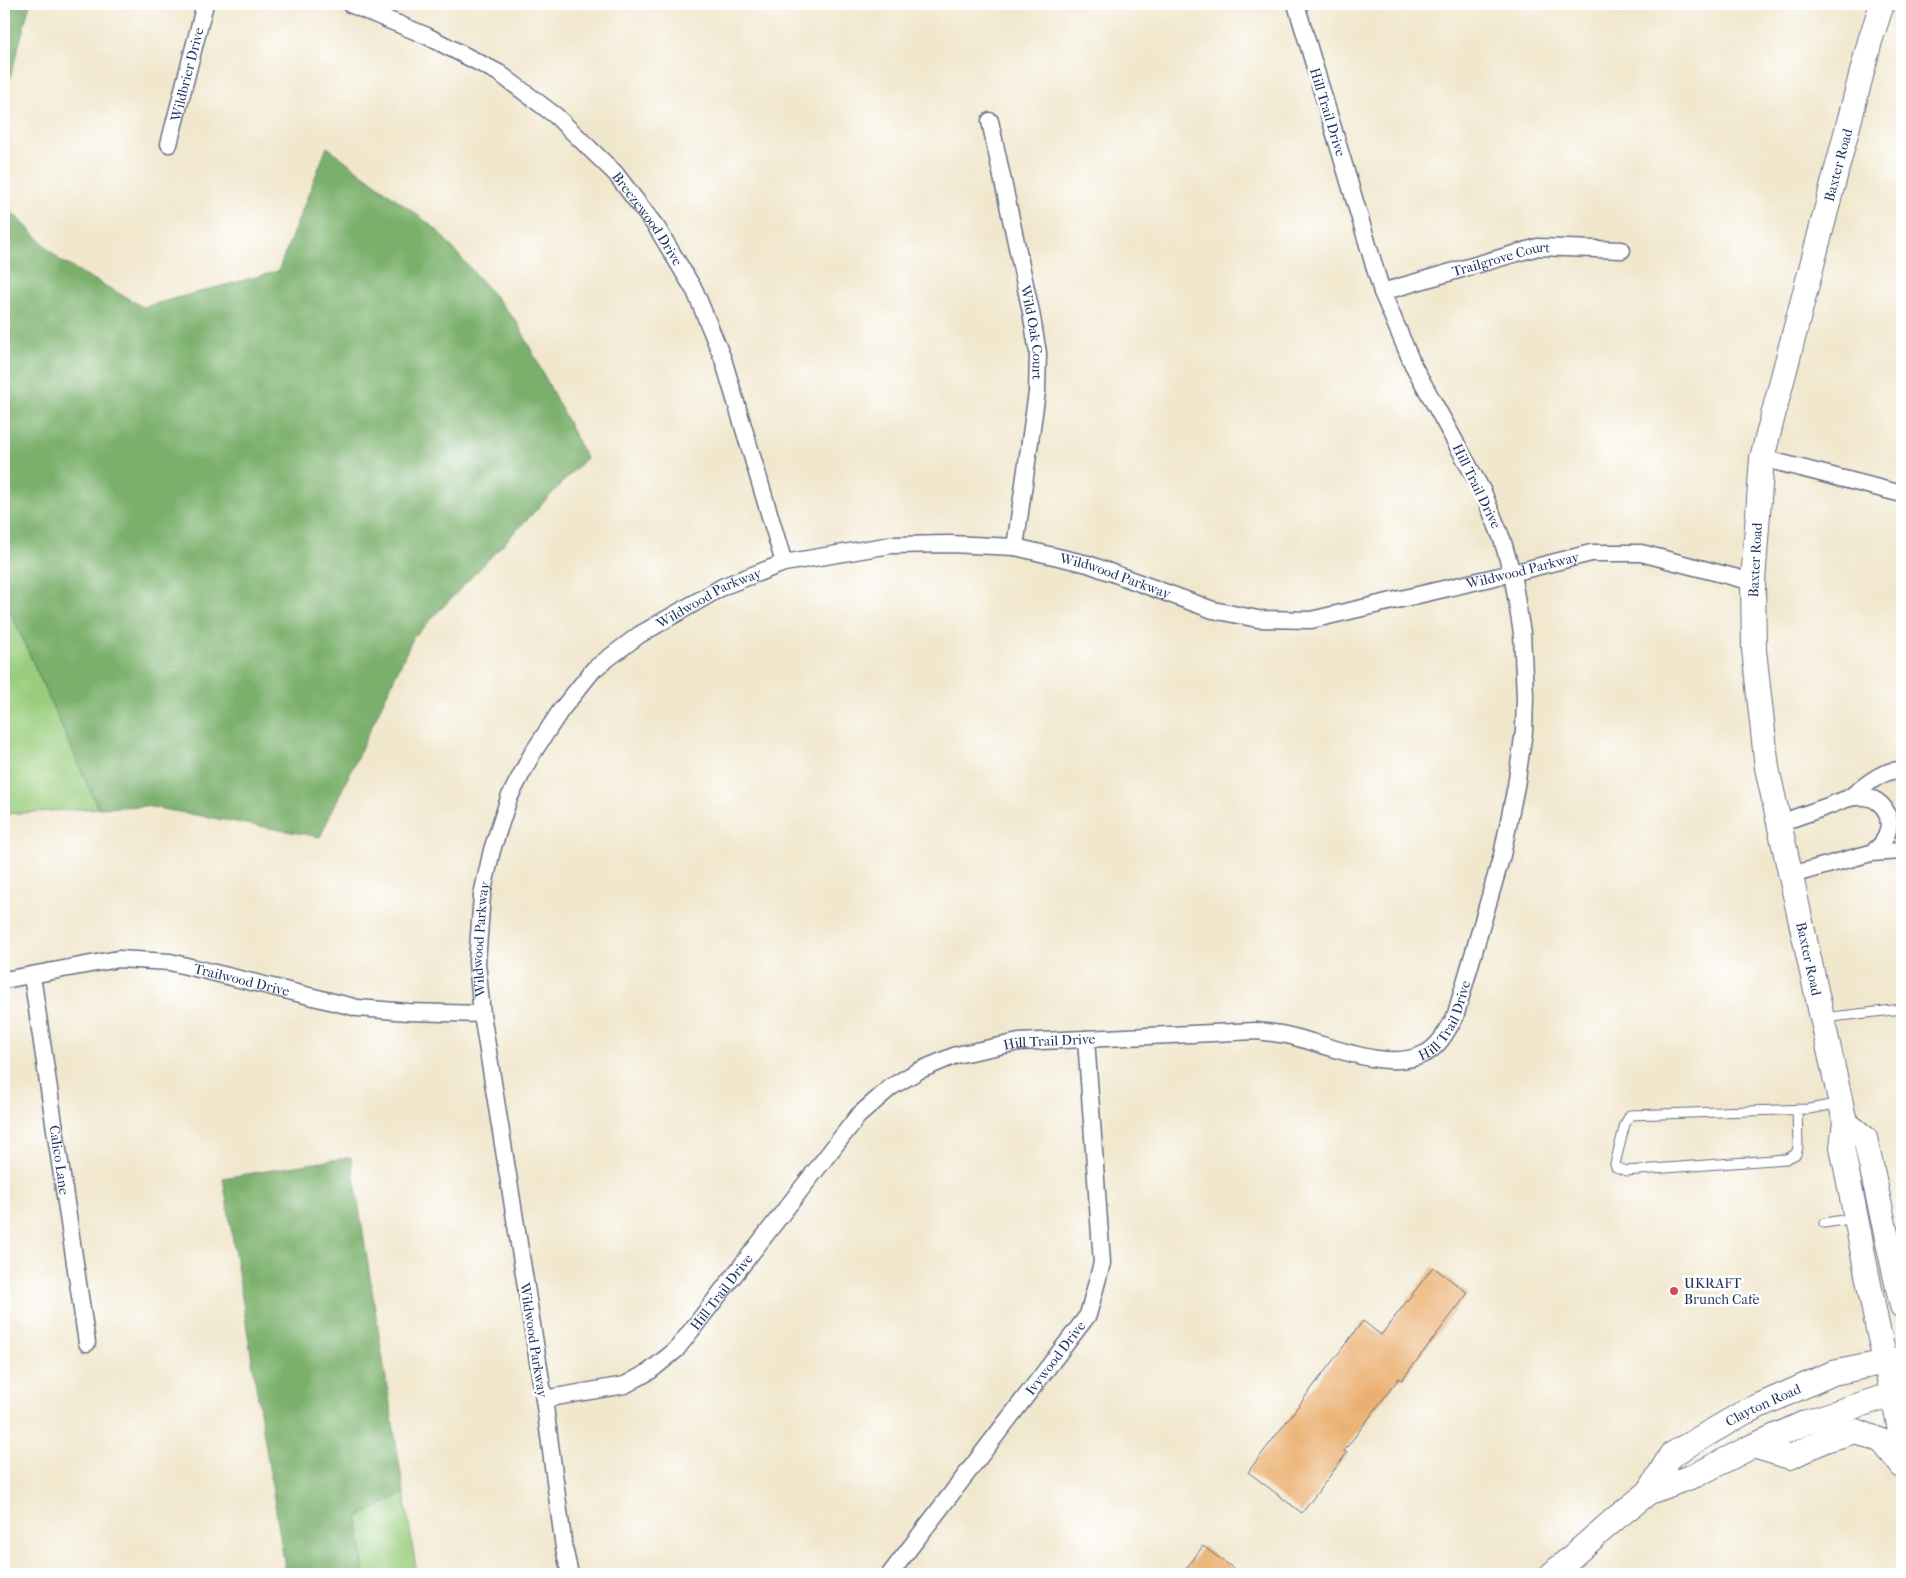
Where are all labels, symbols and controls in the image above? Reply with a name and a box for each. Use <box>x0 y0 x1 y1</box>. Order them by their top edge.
street label: Wildbrier Drive <box>167 25 208 124</box>
street label: Hill Trail Drive <box>1306 66 1349 159</box>
street label: Baxter Road <box>1821 126 1856 204</box>
street label: Breezewood Drive <box>608 169 686 269</box>
street label: Trailgrove Court <box>1450 239 1551 280</box>
street label: Wild Oak Court <box>1016 283 1046 380</box>
street label: Hill Trail Drive <box>1449 441 1504 531</box>
street label: Baxter Road <box>1745 522 1766 598</box>
street label: Wildwood Parkway <box>1463 548 1582 593</box>
street label: Wildwood Parkway <box>1057 550 1173 603</box>
street label: Wildwood Parkway <box>653 564 764 633</box>
street label: Wildwood Parkway <box>469 879 494 999</box>
street label: Baxter Road <box>1792 920 1825 998</box>
street label: Trailwood Drive <box>192 960 291 1000</box>
street label: Hill Trail Drive <box>1416 978 1474 1064</box>
street label: Hill Trail Drive <box>1002 1030 1096 1054</box>
street label: Calico Lane <box>45 1124 73 1196</box>
street label: Hill Trail Drive <box>687 1250 757 1334</box>
place label: UKRAFT Brunch Cafe <box>1684 1275 1759 1308</box>
street label: Wildwood Parkway <box>516 1281 551 1399</box>
marker: UKRAFT Brunch Cafe <box>1668 1285 1680 1297</box>
street label: Ivywood Drive <box>1022 1318 1089 1399</box>
street label: Clayton Road <box>1723 1380 1804 1431</box>

